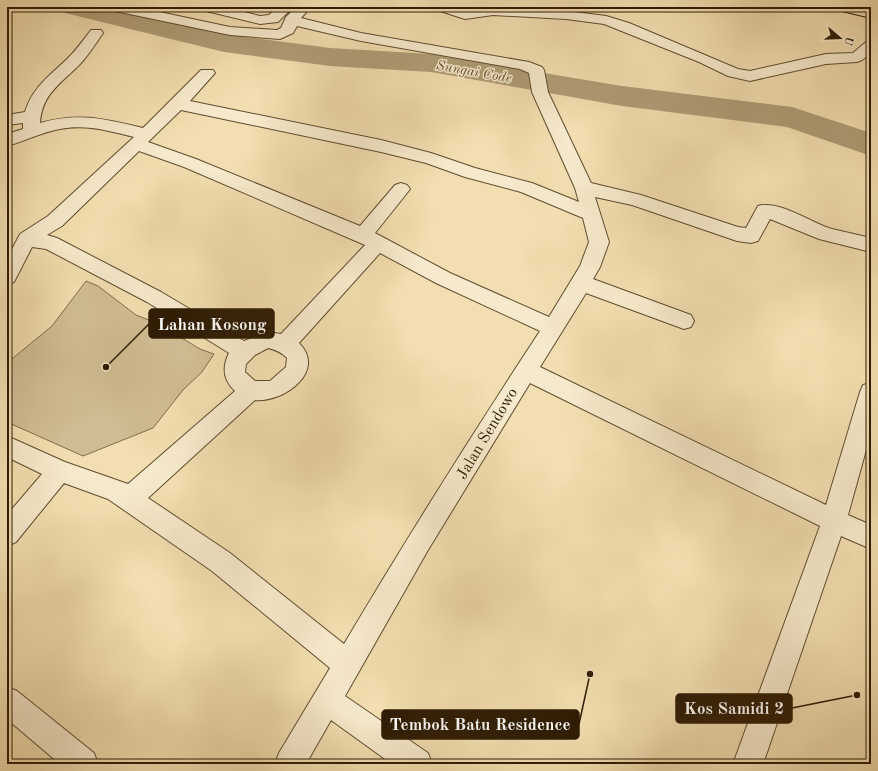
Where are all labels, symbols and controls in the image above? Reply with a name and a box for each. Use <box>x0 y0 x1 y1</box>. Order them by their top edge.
north arrow <box>820 18 860 58</box>
text: U <box>841 35 855 47</box>
water label: Sungai Code <box>435 58 513 87</box>
callout: Lahan Kosong <box>149 309 274 338</box>
text: Lahan Kosong <box>158 317 267 334</box>
street label: Jalan Sendowo <box>454 386 521 482</box>
callout: Kos Samidi 2 <box>676 694 792 723</box>
text: Kos Samidi 2 <box>684 701 784 718</box>
callout: Tembok Batu Residence <box>382 710 579 739</box>
text: Tembok Batu Residence <box>390 717 570 734</box>

